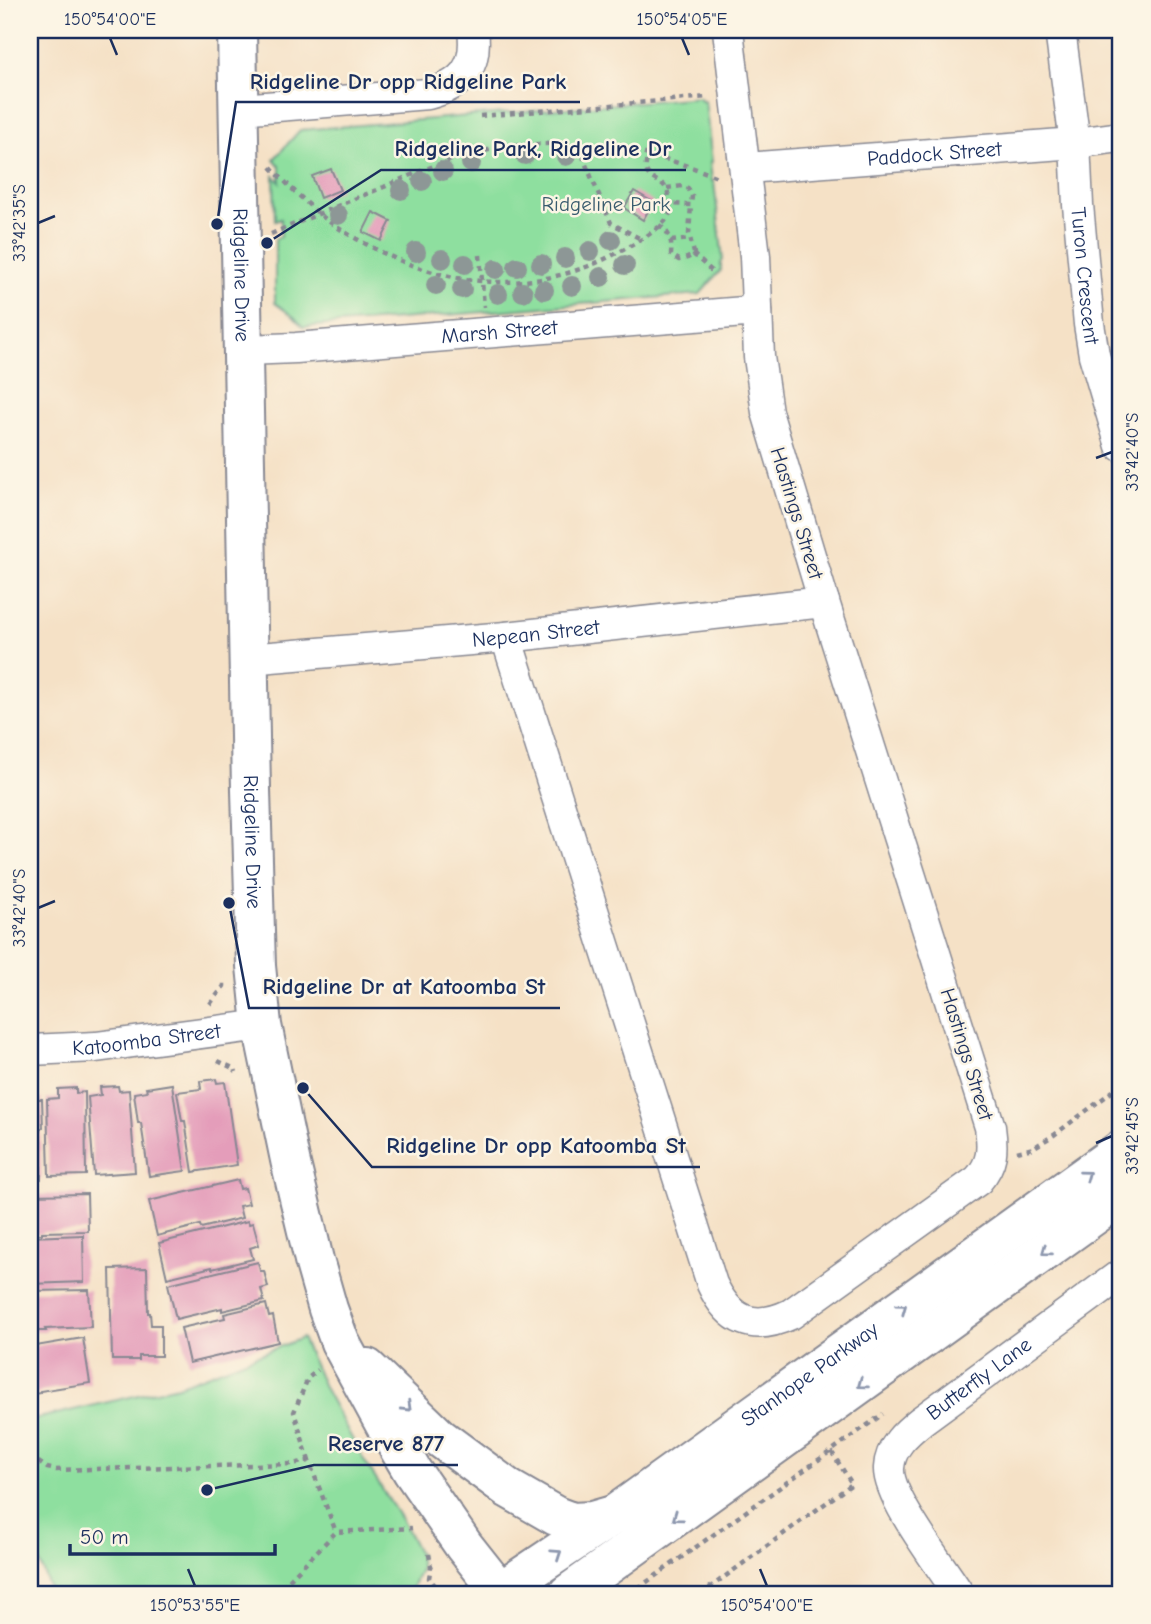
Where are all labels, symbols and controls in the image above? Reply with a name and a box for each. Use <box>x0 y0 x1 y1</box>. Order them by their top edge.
text: 150°54'00"E <box>64 9 156 30</box>
text: 150°54'05"E <box>637 9 728 30</box>
callout: Ridgeline Dr opp Ridgeline Park <box>236 58 580 102</box>
text: Ridgeline Dr opp Ridgeline Park <box>250 68 566 95</box>
callout: Ridgeline Park, Ridgeline Dr <box>381 126 686 170</box>
text: Ridgeline Park, Ridgeline Dr <box>395 135 672 162</box>
street label: Paddock Street <box>866 137 1004 171</box>
text: 33°42'35"S <box>9 184 30 262</box>
park label: Ridgeline Park <box>542 192 670 216</box>
street label: Turon Crescent <box>1066 206 1104 347</box>
street label: Ridgeline Drive <box>228 208 255 342</box>
street label: Marsh Street <box>440 315 559 348</box>
text: 33°42'40"S <box>1122 413 1143 491</box>
street label: Hastings Street <box>766 444 829 583</box>
street label: Nepean Street <box>471 615 602 652</box>
street label: Ridgeline Drive <box>239 775 266 909</box>
text: 33°42'40"S <box>9 869 30 947</box>
callout: Ridgeline Dr at Katoomba St <box>249 964 560 1008</box>
text: Ridgeline Dr at Katoomba St <box>263 973 546 1000</box>
street label: Hastings Street <box>936 985 999 1124</box>
street label: Katoomba Street <box>72 1018 223 1060</box>
text: 33°42'45"S <box>1122 1097 1143 1175</box>
callout: Ridgeline Dr opp Katoomba St <box>372 1123 700 1167</box>
text: Ridgeline Dr opp Katoomba St <box>386 1132 686 1159</box>
one-way arrow <box>1078 1171 1091 1183</box>
one-way arrow <box>1041 1242 1054 1255</box>
one-way arrow <box>894 1304 907 1316</box>
street label: Stanhope Parkway <box>736 1316 883 1432</box>
street label: Butterfly Lane <box>922 1332 1036 1425</box>
one-way arrow <box>857 1375 869 1388</box>
one-way arrow <box>399 1398 412 1411</box>
callout: Reserve 877 <box>314 1421 458 1465</box>
text: Reserve 877 <box>328 1430 445 1457</box>
one-way arrow <box>672 1509 685 1521</box>
scale bar <box>70 1512 275 1556</box>
text: 50 m <box>80 1525 129 1549</box>
one-way arrow <box>549 1549 562 1562</box>
text: 150°53'55"E <box>150 1595 240 1616</box>
text: 150°54'00"E <box>721 1595 813 1616</box>

